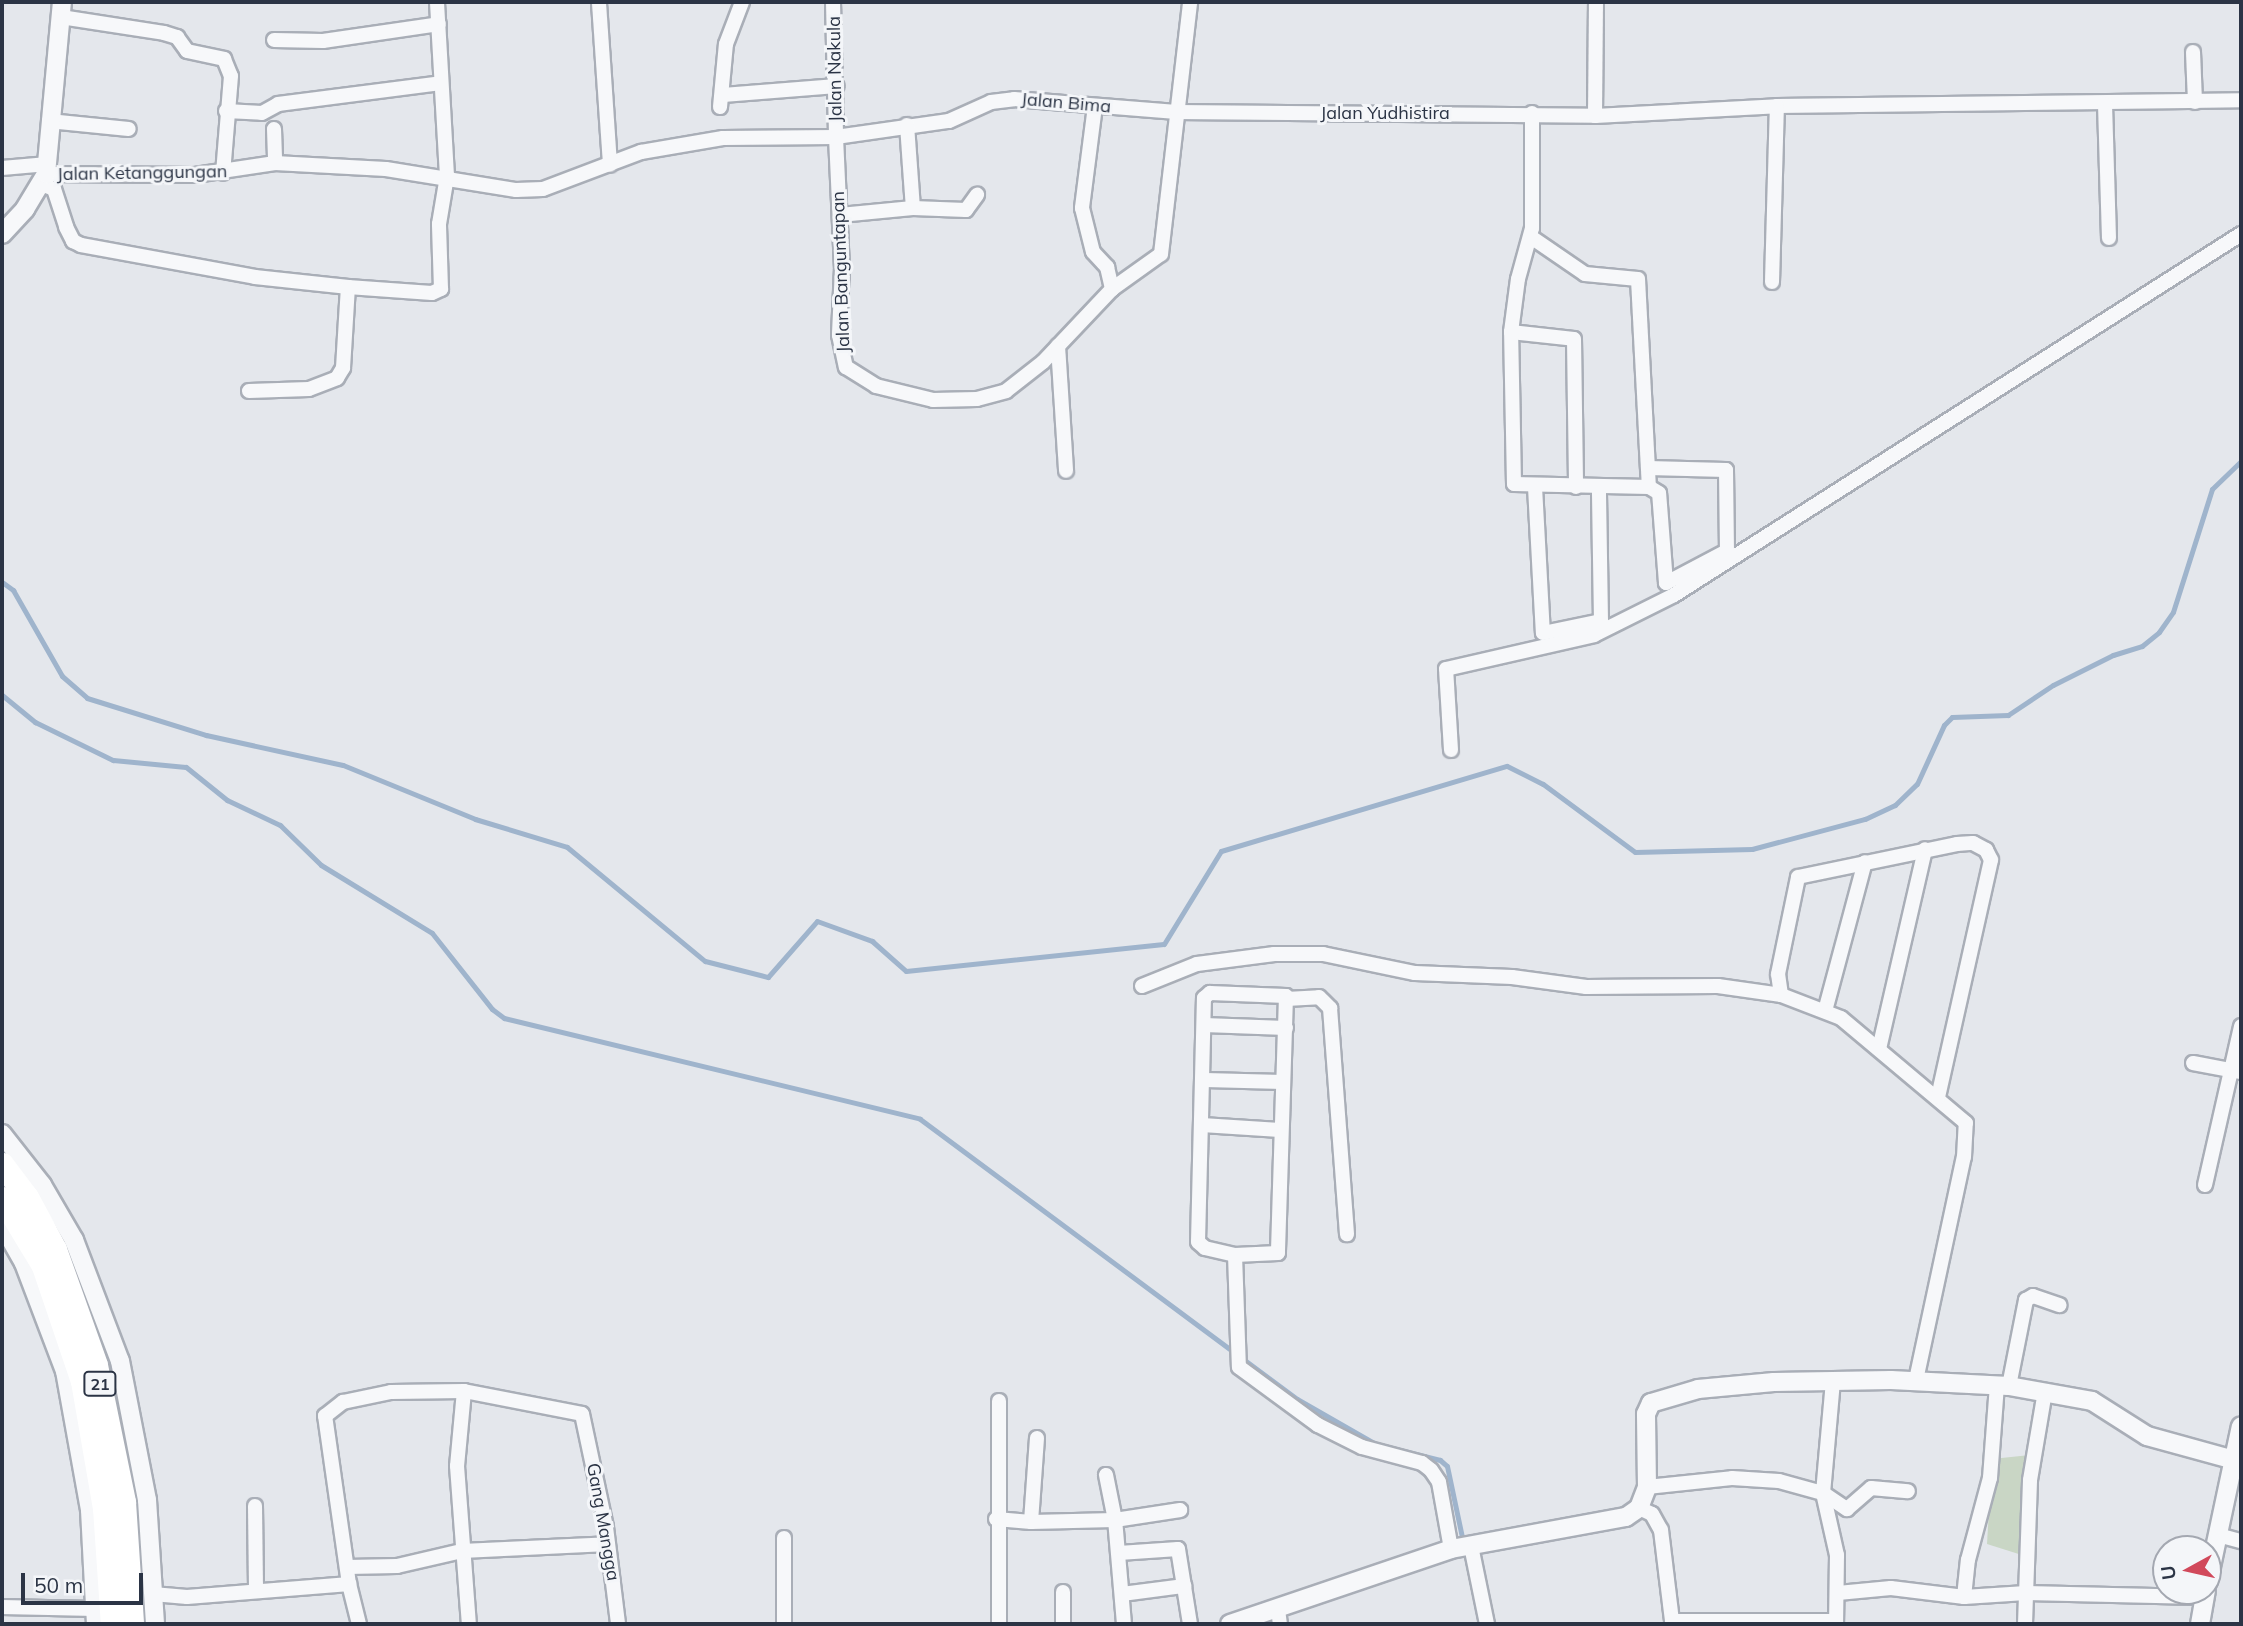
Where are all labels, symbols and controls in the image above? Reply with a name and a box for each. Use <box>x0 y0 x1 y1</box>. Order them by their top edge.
street label: Jalan Nakula <box>823 16 847 122</box>
street label: Jalan Bima <box>1020 88 1112 118</box>
street label: Jalan Yudhistira <box>1320 102 1450 124</box>
street label: Jalan Ketanggungan <box>57 161 227 185</box>
street label: Jalan Banguntapan <box>827 191 855 353</box>
road number: 21 <box>82 1372 118 1396</box>
street label: Gang Mangga <box>582 1461 624 1583</box>
north arrow <box>2152 1535 2222 1605</box>
scale bar <box>24 1560 147 1604</box>
text: U <box>2155 1564 2181 1581</box>
text: 50 m <box>34 1572 83 1598</box>

